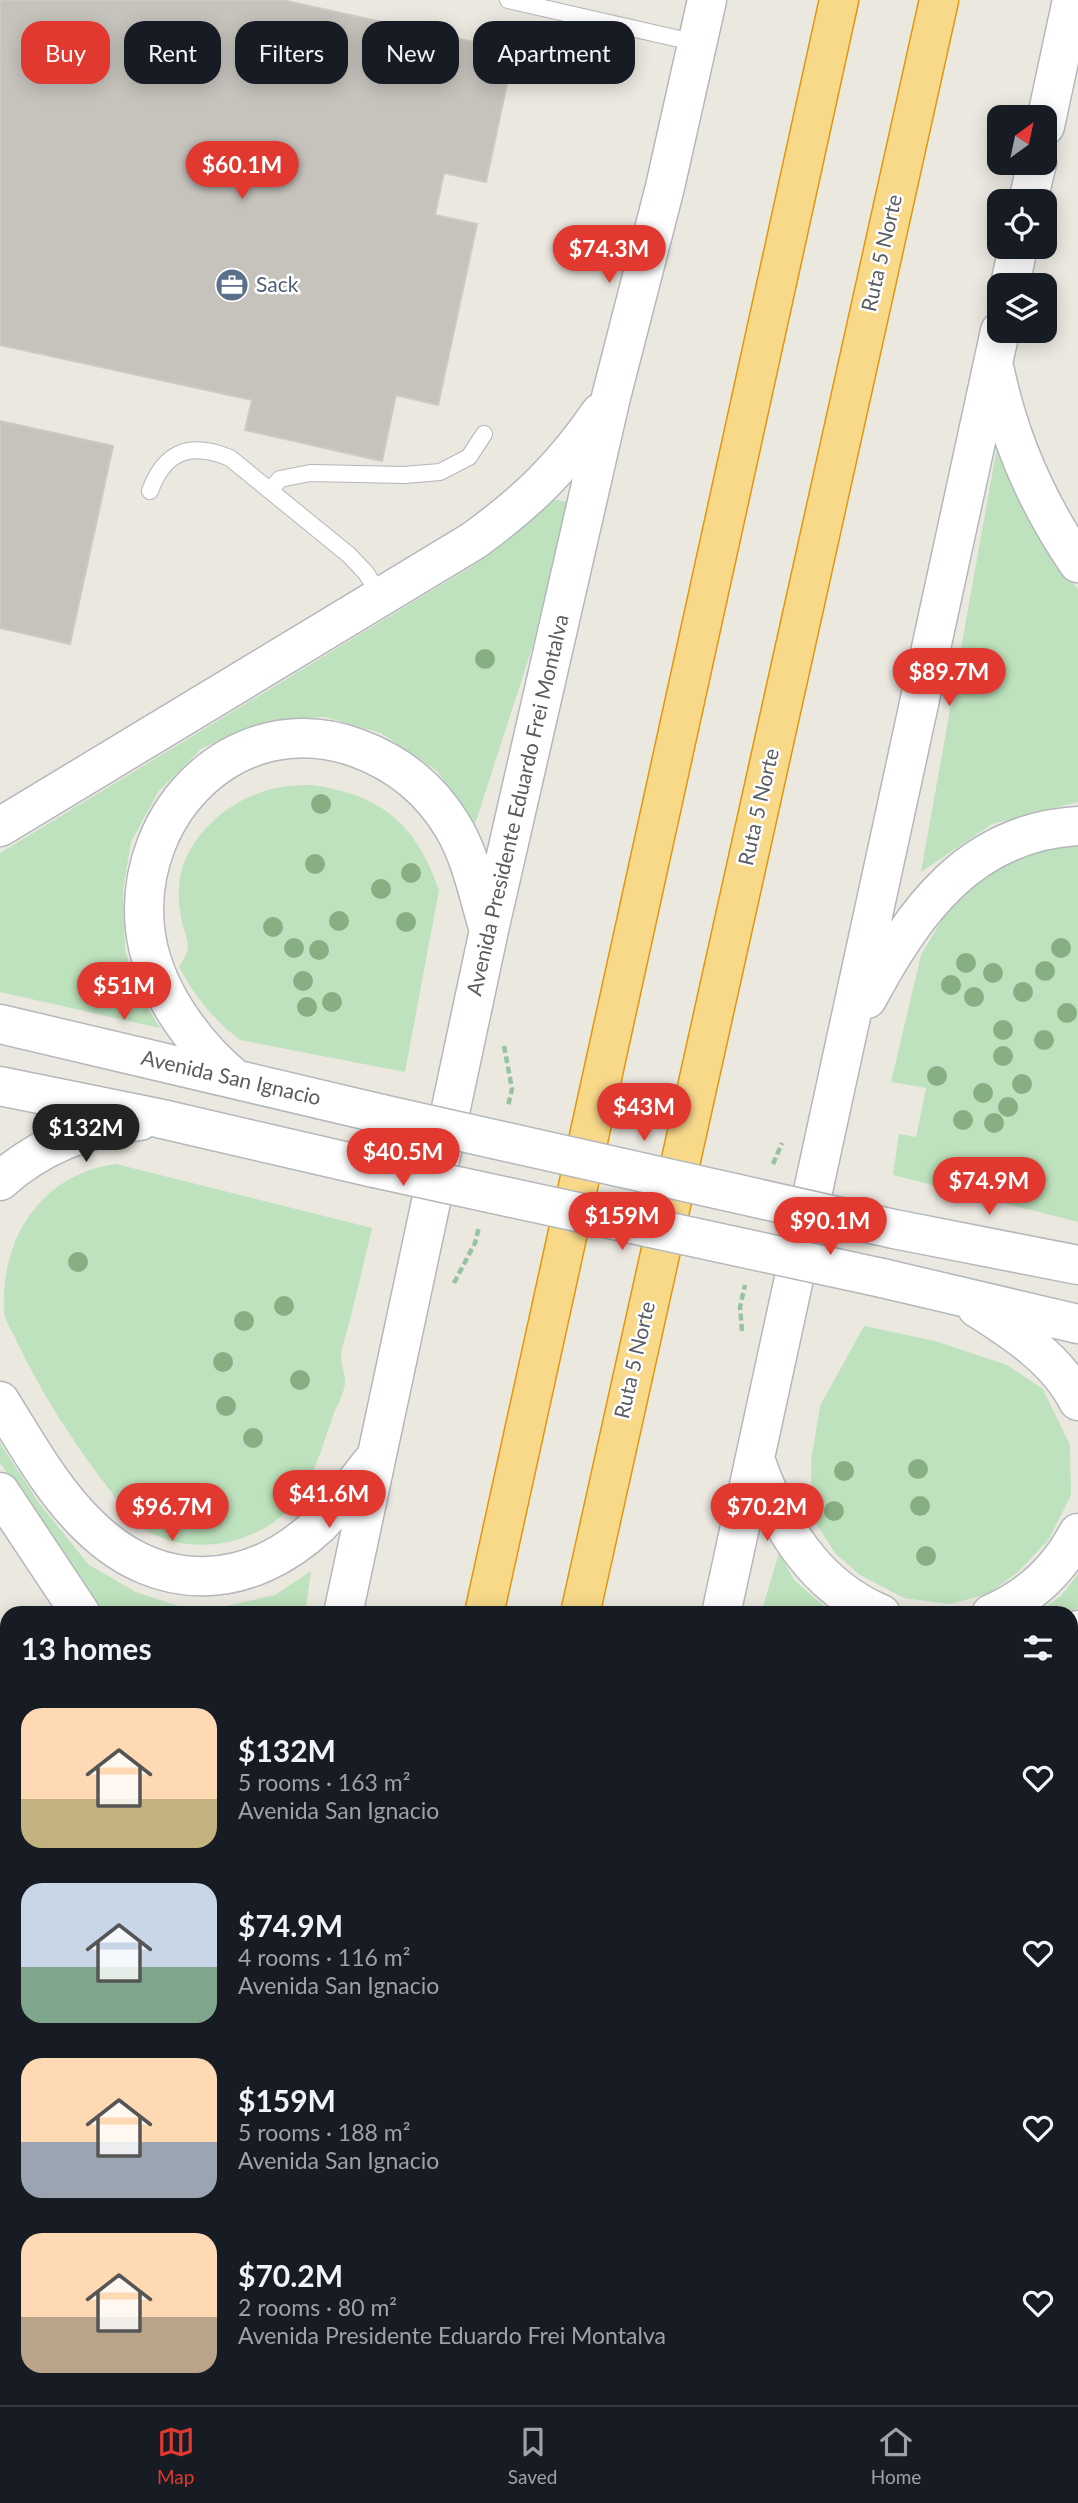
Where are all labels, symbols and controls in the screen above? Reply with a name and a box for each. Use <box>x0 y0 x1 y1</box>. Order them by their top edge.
chip: Buy <box>21 21 110 84</box>
chip: Rent <box>124 21 221 84</box>
chip: Filters <box>235 21 348 84</box>
chip: New <box>362 21 459 84</box>
chip: Apartment <box>473 21 635 84</box>
north arrow <box>987 105 1057 175</box>
map controls <box>987 105 1057 343</box>
pin: $60.1M <box>185 142 299 201</box>
text: $60.1M <box>202 150 282 178</box>
button: locate <box>987 189 1057 259</box>
street label: Ruta 5 Norte <box>855 192 906 314</box>
pin: $74.3M <box>552 226 666 285</box>
text: $74.3M <box>569 234 649 262</box>
office icon: Sack <box>213 266 251 304</box>
place label: Sack <box>256 271 299 296</box>
button: layers <box>987 273 1057 343</box>
street label: Avenida Presidente Eduardo Frei Montalva <box>460 611 573 998</box>
pin: $89.7M <box>892 648 1006 708</box>
text: $89.7M <box>909 657 989 685</box>
street label: Ruta 5 Norte <box>732 746 783 868</box>
pin: $51M <box>83 962 165 1022</box>
text: $51M <box>93 971 155 999</box>
street label: Avenida San Ignacio <box>139 1044 324 1109</box>
pin: $43M <box>603 1084 685 1143</box>
text: $43M <box>613 1092 675 1120</box>
pin: $132M <box>37 1104 135 1164</box>
text: $132M <box>48 1113 124 1141</box>
pin: $40.5M <box>346 1128 460 1188</box>
text: $40.5M <box>363 1137 443 1165</box>
pin: $74.9M <box>932 1158 1046 1217</box>
text: $74.9M <box>949 1166 1029 1194</box>
pin: $159M <box>573 1192 671 1252</box>
pin: $90.1M <box>773 1198 887 1257</box>
text: $159M <box>584 1201 660 1229</box>
text: $90.1M <box>790 1206 870 1234</box>
street label: Ruta 5 Norte <box>608 1299 659 1421</box>
pin: $41.6M <box>272 1470 386 1530</box>
text: $41.6M <box>289 1479 369 1507</box>
pin: $96.7M <box>115 1484 229 1543</box>
pin: $70.2M <box>710 1484 824 1543</box>
text: $96.7M <box>132 1492 212 1520</box>
text: $70.2M <box>727 1492 807 1520</box>
icon: filters <box>1019 1629 1057 1667</box>
text: 13 homes <box>21 1630 152 1666</box>
text: $132M <box>238 1732 336 1768</box>
icon: home <box>77 1736 161 1820</box>
icon: heart <box>1019 1759 1057 1797</box>
text: 5 rooms · 163 m² <box>238 1768 410 1796</box>
text: Avenida San Ignacio <box>238 1796 439 1824</box>
text: $74.9M <box>238 1907 343 1943</box>
icon: home <box>77 1911 161 1995</box>
icon: heart <box>1019 1934 1057 1972</box>
text: 4 rooms · 116 m² <box>238 1943 410 1971</box>
text: Avenida San Ignacio <box>238 1971 439 1999</box>
text: $159M <box>238 2082 336 2118</box>
icon: home <box>77 2086 161 2170</box>
icon: heart <box>1019 2109 1057 2147</box>
text: 5 rooms · 188 m² <box>238 2118 410 2146</box>
text: Avenida San Ignacio <box>238 2146 439 2174</box>
text: $70.2M <box>238 2257 343 2293</box>
icon: home <box>77 2261 161 2345</box>
icon: heart <box>1019 2284 1057 2322</box>
text: 2 rooms · 80 m² <box>238 2293 397 2321</box>
text: Avenida Presidente Eduardo Frei Montalva <box>238 2321 666 2349</box>
tab: Map <box>157 2423 195 2488</box>
tab: Saved <box>508 2423 557 2488</box>
tab: Home <box>871 2423 921 2488</box>

